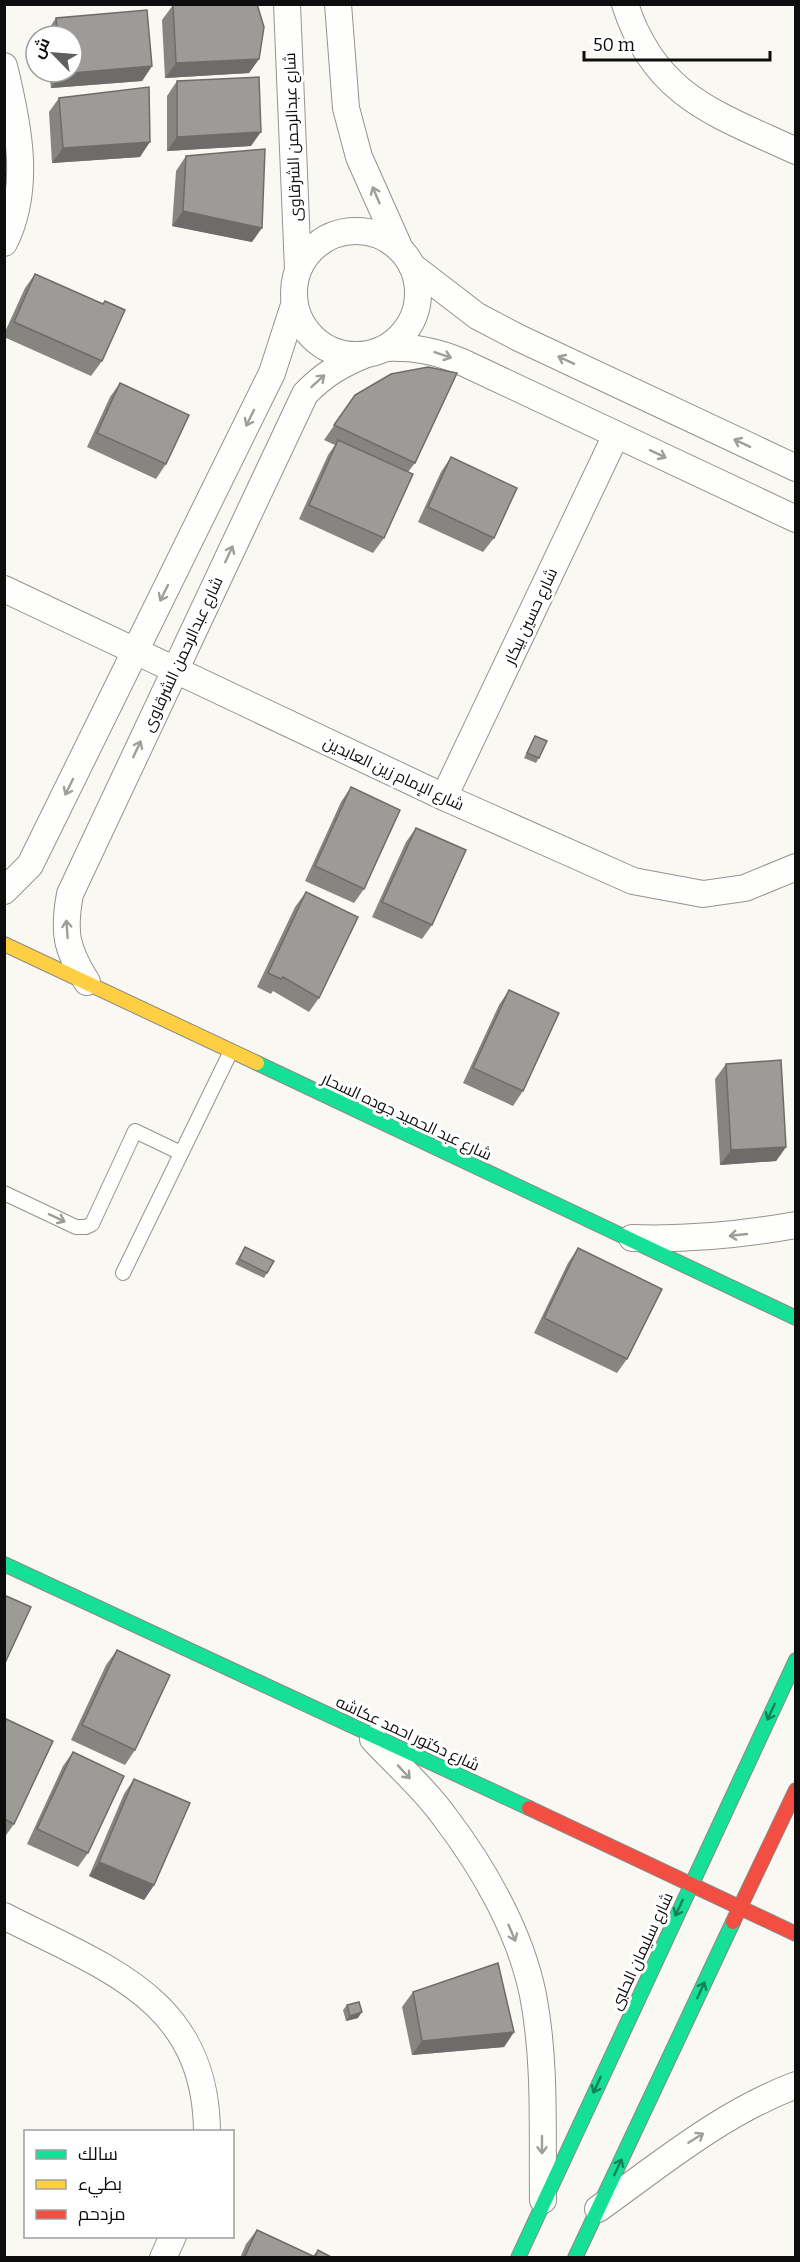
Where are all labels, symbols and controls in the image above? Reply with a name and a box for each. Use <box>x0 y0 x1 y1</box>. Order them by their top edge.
north arrow <box>24 24 84 84</box>
scale bar <box>584 24 770 62</box>
text: 50 m <box>593 34 635 56</box>
text: ش <box>28 35 54 61</box>
street label: شارع عبدالرحمن الشرقاوى <box>280 52 307 222</box>
one-way arrow <box>370 187 381 205</box>
one-way arrow <box>433 350 452 361</box>
one-way arrow <box>557 354 575 366</box>
one-way arrow <box>310 374 325 388</box>
one-way arrow <box>244 409 256 426</box>
one-way arrow <box>734 436 752 448</box>
one-way arrow <box>648 449 666 461</box>
one-way arrow <box>224 545 236 563</box>
street label: شارع حسين بيكار <box>499 565 563 669</box>
street label: شارع عبدالرحمن الشرقاوى <box>138 574 229 736</box>
one-way arrow <box>158 584 170 602</box>
street label: شارع الإمام زين العابدين <box>320 733 467 816</box>
one-way arrow <box>132 741 144 759</box>
one-way arrow <box>62 778 74 796</box>
one-way arrow <box>61 919 72 939</box>
street label: شارع عبد الحميد جوده السحار <box>317 1068 495 1166</box>
one-way arrow <box>48 1212 66 1224</box>
one-way arrow <box>728 1230 748 1241</box>
street label: شارع دكتور احمد عكاشه <box>332 1692 483 1777</box>
one-way arrow <box>764 1703 776 1721</box>
one-way arrow <box>397 1765 411 1780</box>
street label: شارع سليمان الحلبى <box>606 1889 679 2014</box>
one-way arrow <box>672 1898 684 1916</box>
one-way arrow <box>507 1924 518 1942</box>
one-way arrow <box>696 1982 708 2000</box>
one-way arrow <box>591 2076 603 2094</box>
legend <box>24 2130 234 2238</box>
one-way arrow <box>687 2132 704 2144</box>
one-way arrow <box>536 2135 548 2155</box>
text: سالك <box>78 2143 118 2165</box>
one-way arrow <box>612 2158 624 2176</box>
text: بطيء <box>78 2173 122 2198</box>
text: مزدحم <box>78 2203 126 2226</box>

